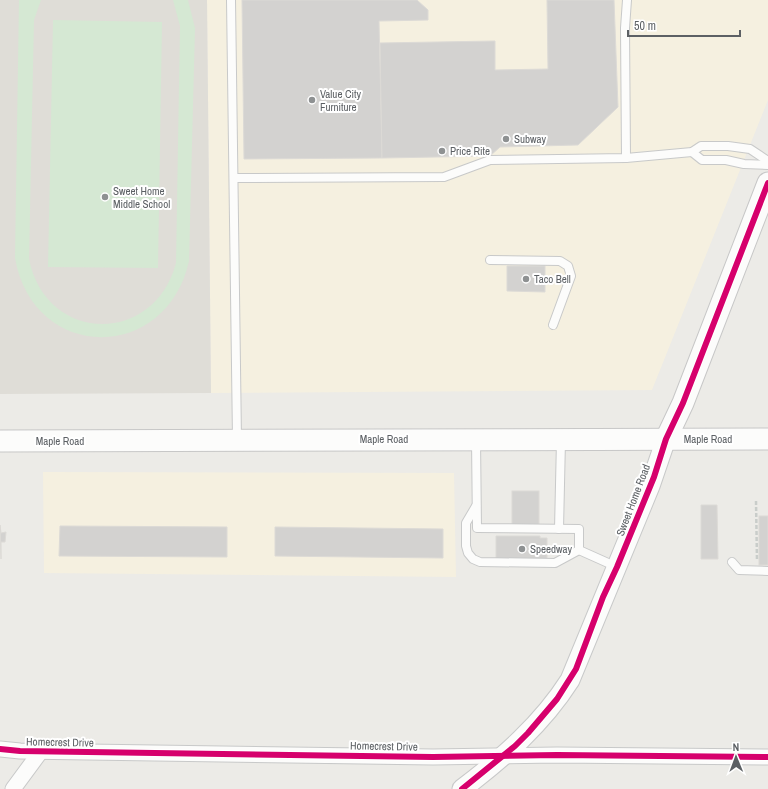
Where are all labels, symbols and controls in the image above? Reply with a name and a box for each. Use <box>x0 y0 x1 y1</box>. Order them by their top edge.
scale bar <box>628 12 740 38</box>
text: 50 m <box>634 18 656 34</box>
place label: Value City Furniture <box>320 87 361 114</box>
marker: Value City Furniture <box>307 95 317 105</box>
place label: Subway <box>514 132 547 146</box>
marker: Subway <box>501 134 511 144</box>
place label: Price Rite <box>450 144 490 158</box>
marker: Price Rite <box>437 146 447 156</box>
place label: Sweet Home Middle School <box>113 184 170 211</box>
marker: Sweet Home Middle School <box>100 192 110 202</box>
place label: Taco Bell <box>534 272 571 286</box>
marker: Taco Bell <box>521 274 531 284</box>
street label: Maple Road <box>360 432 408 446</box>
street label: Maple Road <box>684 432 732 446</box>
street label: Maple Road <box>36 434 84 448</box>
street label: Sweet Home Road <box>613 462 653 538</box>
place label: Speedway <box>530 542 573 556</box>
marker: Speedway <box>517 544 527 554</box>
street label: Homecrest Drive <box>26 734 94 750</box>
north arrow <box>716 737 756 777</box>
street label: Homecrest Drive <box>350 738 418 754</box>
text: N <box>732 740 739 754</box>

